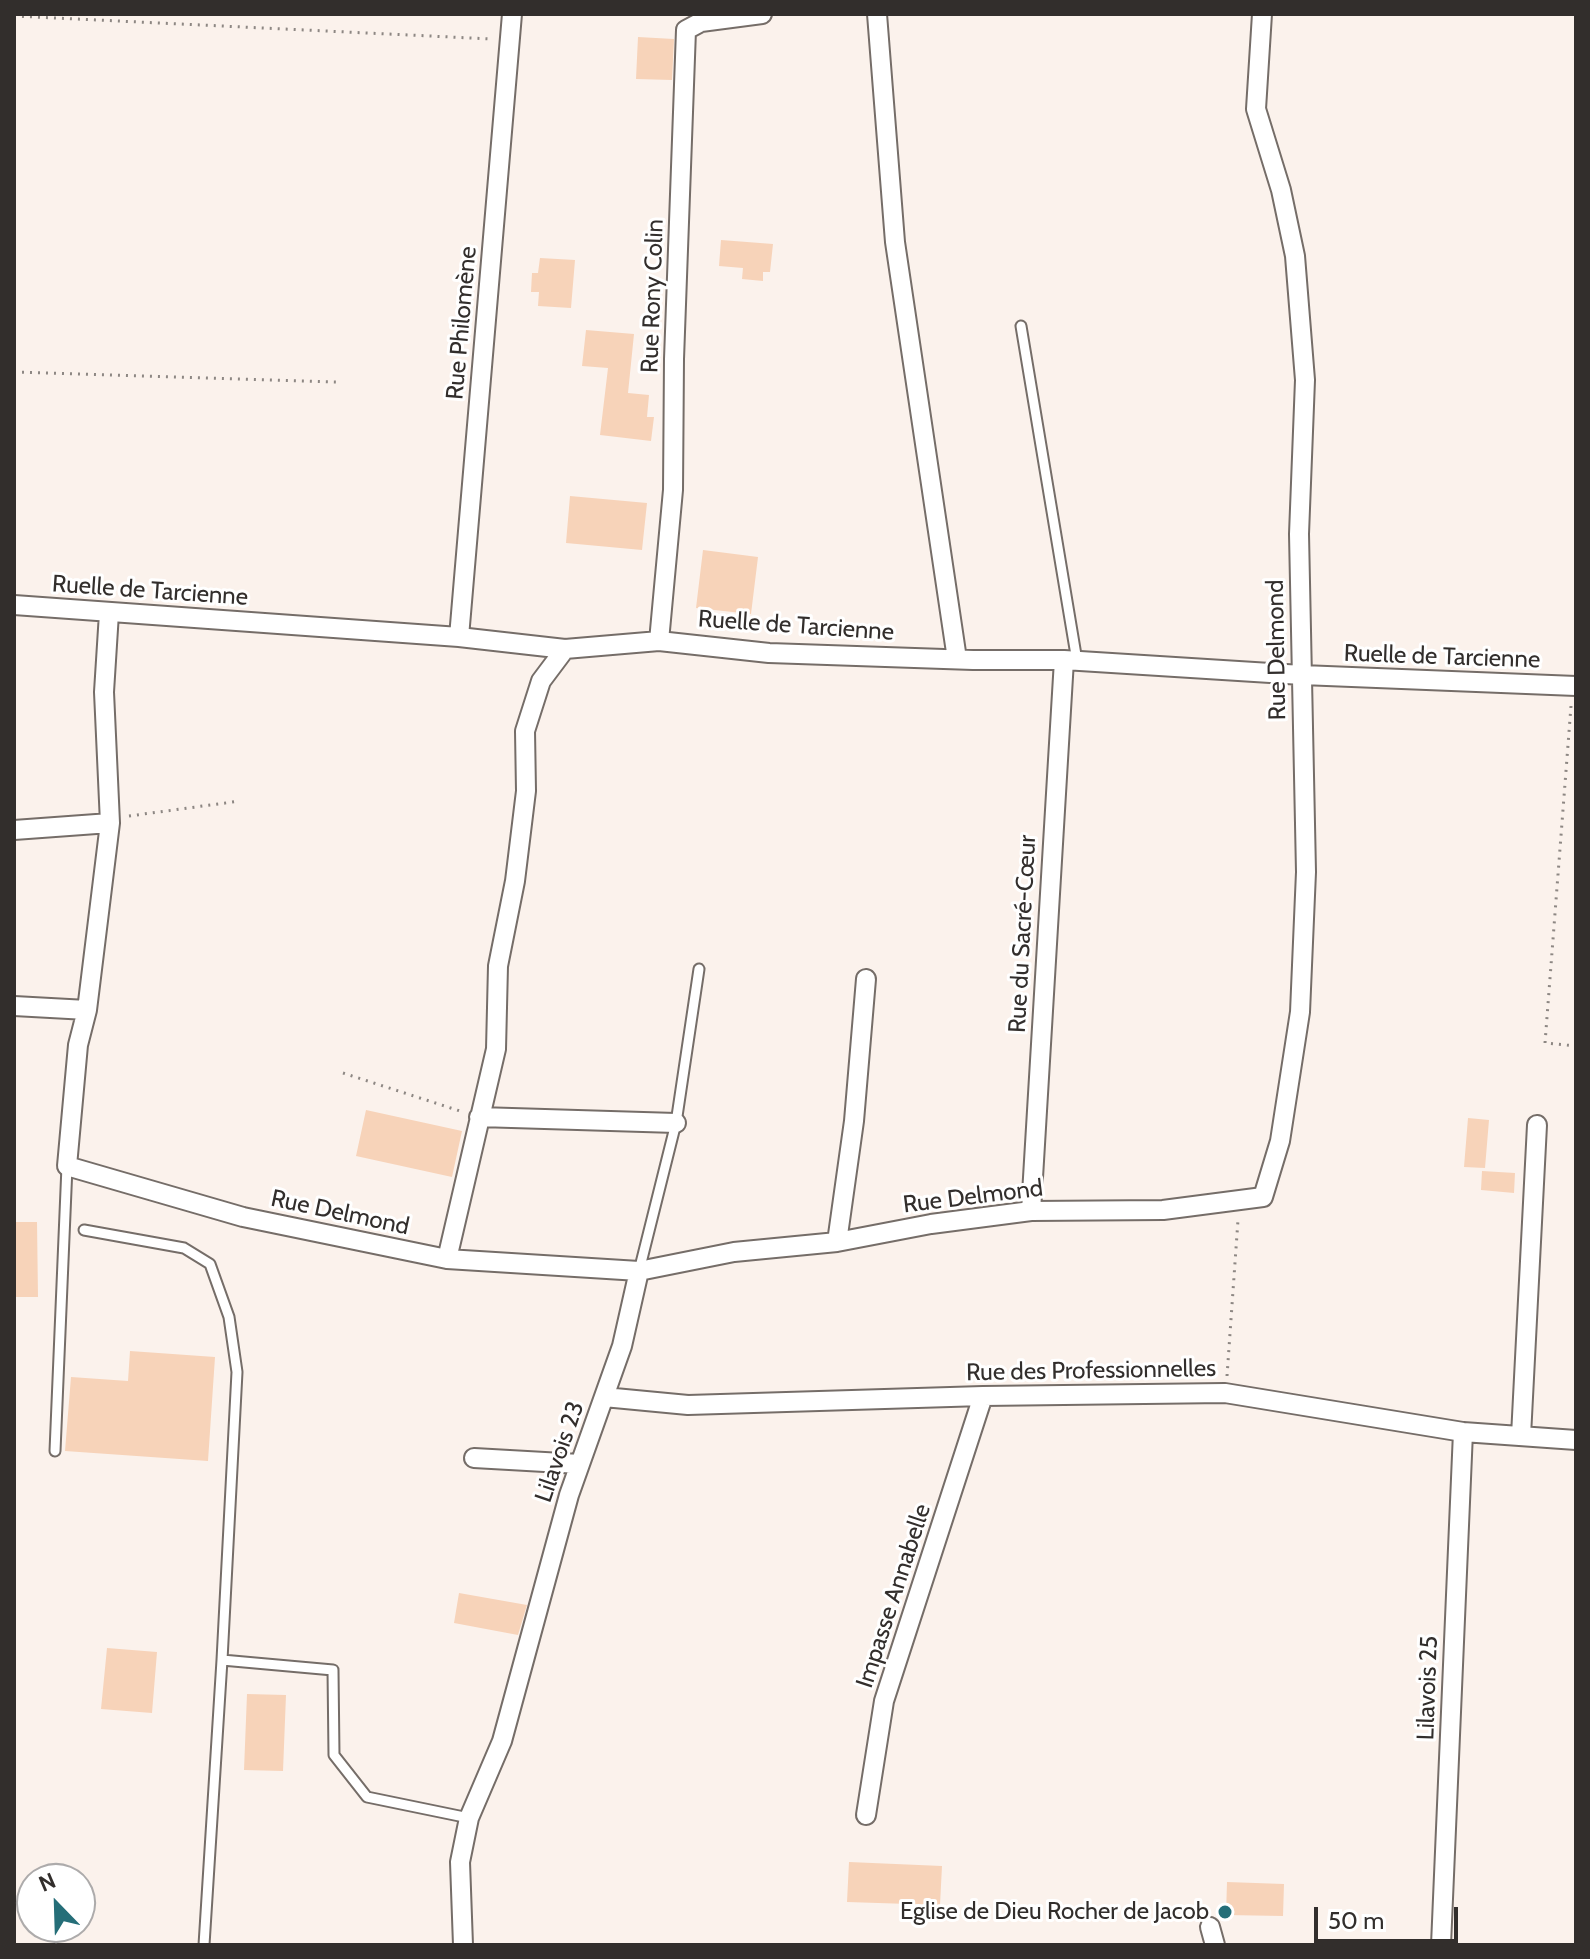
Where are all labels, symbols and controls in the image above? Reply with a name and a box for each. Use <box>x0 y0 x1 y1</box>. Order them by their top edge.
street label: Rue Rony Colin <box>636 219 670 373</box>
street label: Rue Philomène <box>441 245 483 401</box>
street label: Ruelle de Tarcienne <box>51 570 249 612</box>
street label: Rue Delmond <box>1261 579 1293 721</box>
street label: Ruelle de Tarcienne <box>697 605 895 647</box>
street label: Ruelle de Tarcienne <box>1343 639 1541 675</box>
street label: Rue du Sacré-Cœur <box>1003 834 1043 1034</box>
street label: Rue Delmond <box>901 1174 1045 1220</box>
street label: Rue Delmond <box>268 1184 412 1242</box>
street label: Rue des Professionnelles <box>966 1354 1216 1388</box>
street label: Lilavois 23 <box>529 1398 591 1506</box>
street label: Impasse Annabelle <box>851 1500 937 1692</box>
street label: Lilavois 25 <box>1412 1635 1444 1741</box>
north arrow <box>16 1863 96 1943</box>
text: N <box>35 1867 60 1898</box>
scale bar <box>1318 1891 1462 1941</box>
place label: Eglise de Dieu Rocher de Jacob <box>900 1898 1209 1926</box>
marker: Eglise de Dieu Rocher de Jacob <box>1216 1903 1234 1921</box>
text: 50 m <box>1328 1906 1384 1935</box>

